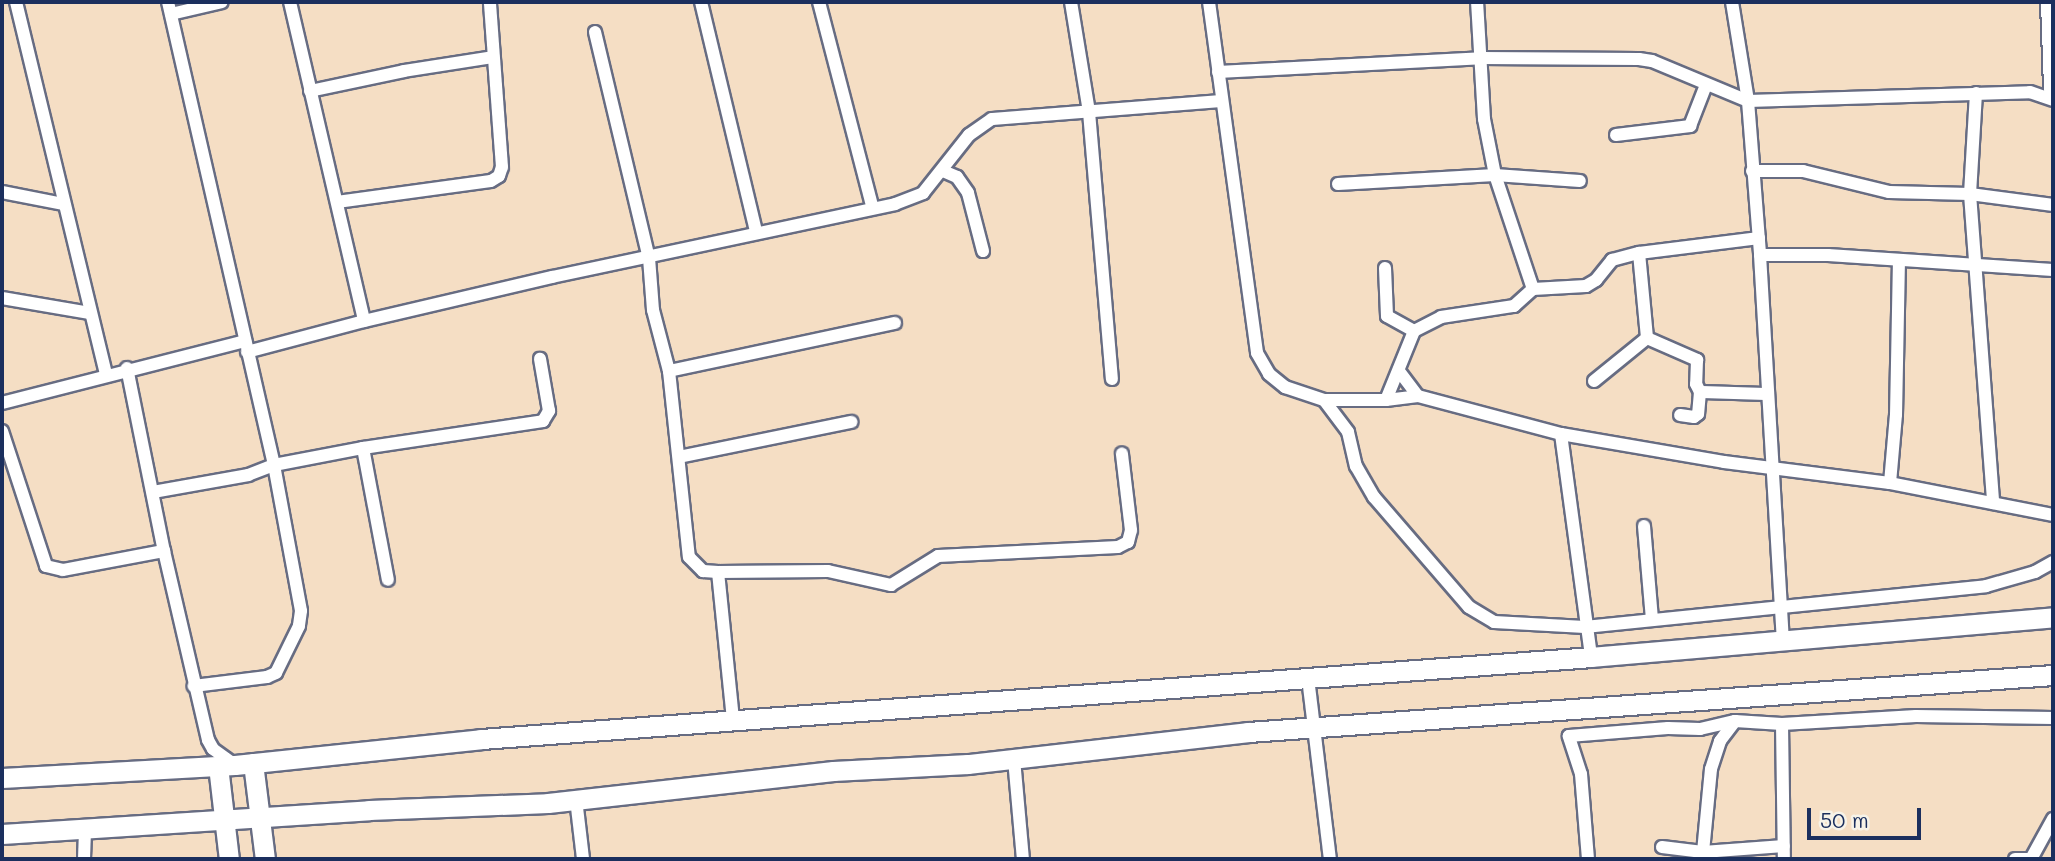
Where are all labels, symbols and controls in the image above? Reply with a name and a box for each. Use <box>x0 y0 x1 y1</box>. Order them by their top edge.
scale bar <box>1810 794 1924 838</box>
text: 50 m <box>1820 806 1869 833</box>

